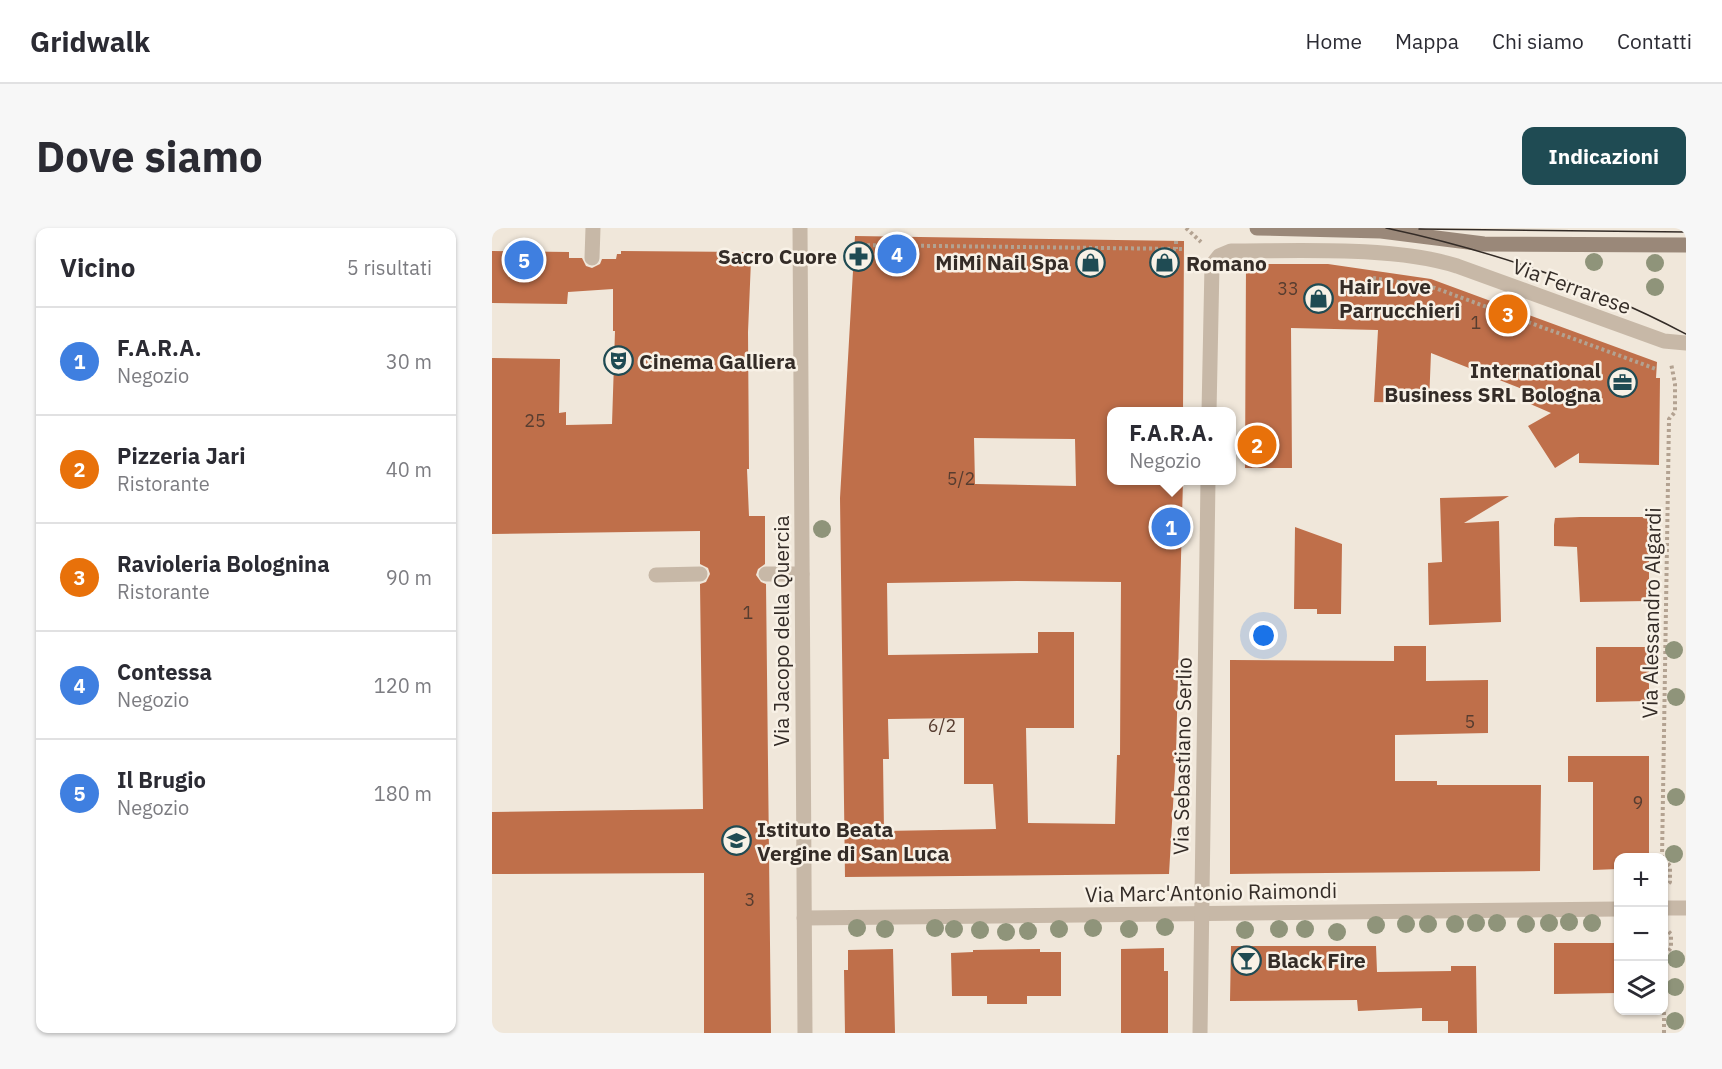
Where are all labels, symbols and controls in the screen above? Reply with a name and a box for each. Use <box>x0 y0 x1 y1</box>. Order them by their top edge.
text: Gridwalk <box>30 23 150 60</box>
text: Home <box>1306 27 1362 55</box>
text: Mappa <box>1395 27 1459 55</box>
text: Chi siamo <box>1492 27 1584 55</box>
text: Contatti <box>1617 27 1692 55</box>
button: Indicazioni <box>1522 127 1686 185</box>
text: Dove siamo <box>36 129 263 184</box>
pin: 4 <box>878 231 916 276</box>
pin: 5 <box>504 237 543 282</box>
pharmacy icon: Sacro Cuore <box>842 240 874 272</box>
place label: Sacro Cuore <box>718 242 837 270</box>
shop icon: MiMi Nail Spa <box>1074 246 1106 278</box>
shop icon: Romano <box>1149 247 1181 279</box>
place label: MiMi Nail Spa <box>935 248 1069 276</box>
place label: Romano <box>1186 249 1267 277</box>
text: Vicino <box>60 250 135 284</box>
street label: Via Ferrarese <box>1509 252 1635 320</box>
text: 5 risultati <box>347 254 432 281</box>
place label: Hair Love Parrucchieri <box>1339 272 1460 324</box>
house number: 33 <box>1277 277 1299 300</box>
shop icon: Hair Love Parrucchieri <box>1302 282 1334 314</box>
pin: 3 <box>1488 292 1528 337</box>
house number: 1 <box>1471 311 1481 334</box>
text: F.A.R.A. <box>117 333 202 362</box>
theatre icon: Cinema Galliera <box>602 345 634 377</box>
place label: Cinema Galliera <box>639 347 796 375</box>
text: 1 <box>74 348 86 375</box>
text: 30 m <box>386 348 432 375</box>
place label: International Business SRL Bologna <box>1384 356 1601 408</box>
text: Negozio <box>117 362 189 389</box>
office icon: International Business SRL Bologna <box>1606 366 1638 398</box>
popup <box>1107 407 1236 485</box>
house number: 25 <box>524 409 546 432</box>
text: F.A.R.A. <box>1129 418 1214 447</box>
pin: 2 <box>1238 422 1276 468</box>
text: Pizzeria Jari <box>117 441 246 470</box>
text: Negozio <box>1129 447 1201 474</box>
text: 2 <box>74 456 86 483</box>
text: 40 m <box>386 456 432 483</box>
house number: 5/2 <box>947 467 975 490</box>
text: Ristorante <box>117 470 210 497</box>
pin: 1 <box>1152 504 1190 550</box>
street label: Via Alessandro Algardi <box>1635 507 1667 719</box>
street label: Via Jacopo della Quercia <box>767 515 795 747</box>
text: Ravioleria Bolognina <box>117 549 330 578</box>
text: 3 <box>74 564 86 591</box>
text: 90 m <box>386 564 432 591</box>
text: Ristorante <box>117 578 210 605</box>
house number: 1 <box>743 601 753 624</box>
your location <box>1249 621 1278 650</box>
text: Contessa <box>117 657 212 686</box>
street label: Via Sebastiano Serlio <box>1166 657 1198 855</box>
text: 4 <box>74 672 86 699</box>
text: 120 m <box>374 672 432 699</box>
text: Negozio <box>117 686 189 713</box>
house number: 5 <box>1465 710 1475 733</box>
house number: 6/2 <box>928 714 956 737</box>
text: Il Brugio <box>117 765 206 794</box>
text: 5 <box>74 780 86 807</box>
text: 180 m <box>374 780 432 807</box>
house number: 9 <box>1633 791 1643 814</box>
text: Negozio <box>117 794 189 821</box>
place label: Istituto Beata Vergine di San Luca <box>757 815 949 867</box>
school or university icon: Istituto Beata Vergine di San Luca <box>720 825 752 857</box>
map controls <box>1614 853 1668 1015</box>
button: + <box>1614 853 1668 907</box>
street label: Via Marc'Antonio Raimondi <box>1085 876 1337 908</box>
house number: 3 <box>745 888 755 911</box>
button: − <box>1614 907 1668 961</box>
bar icon: Black Fire <box>1230 944 1262 976</box>
place label: Black Fire <box>1267 946 1366 974</box>
button: layers <box>1614 961 1668 1015</box>

